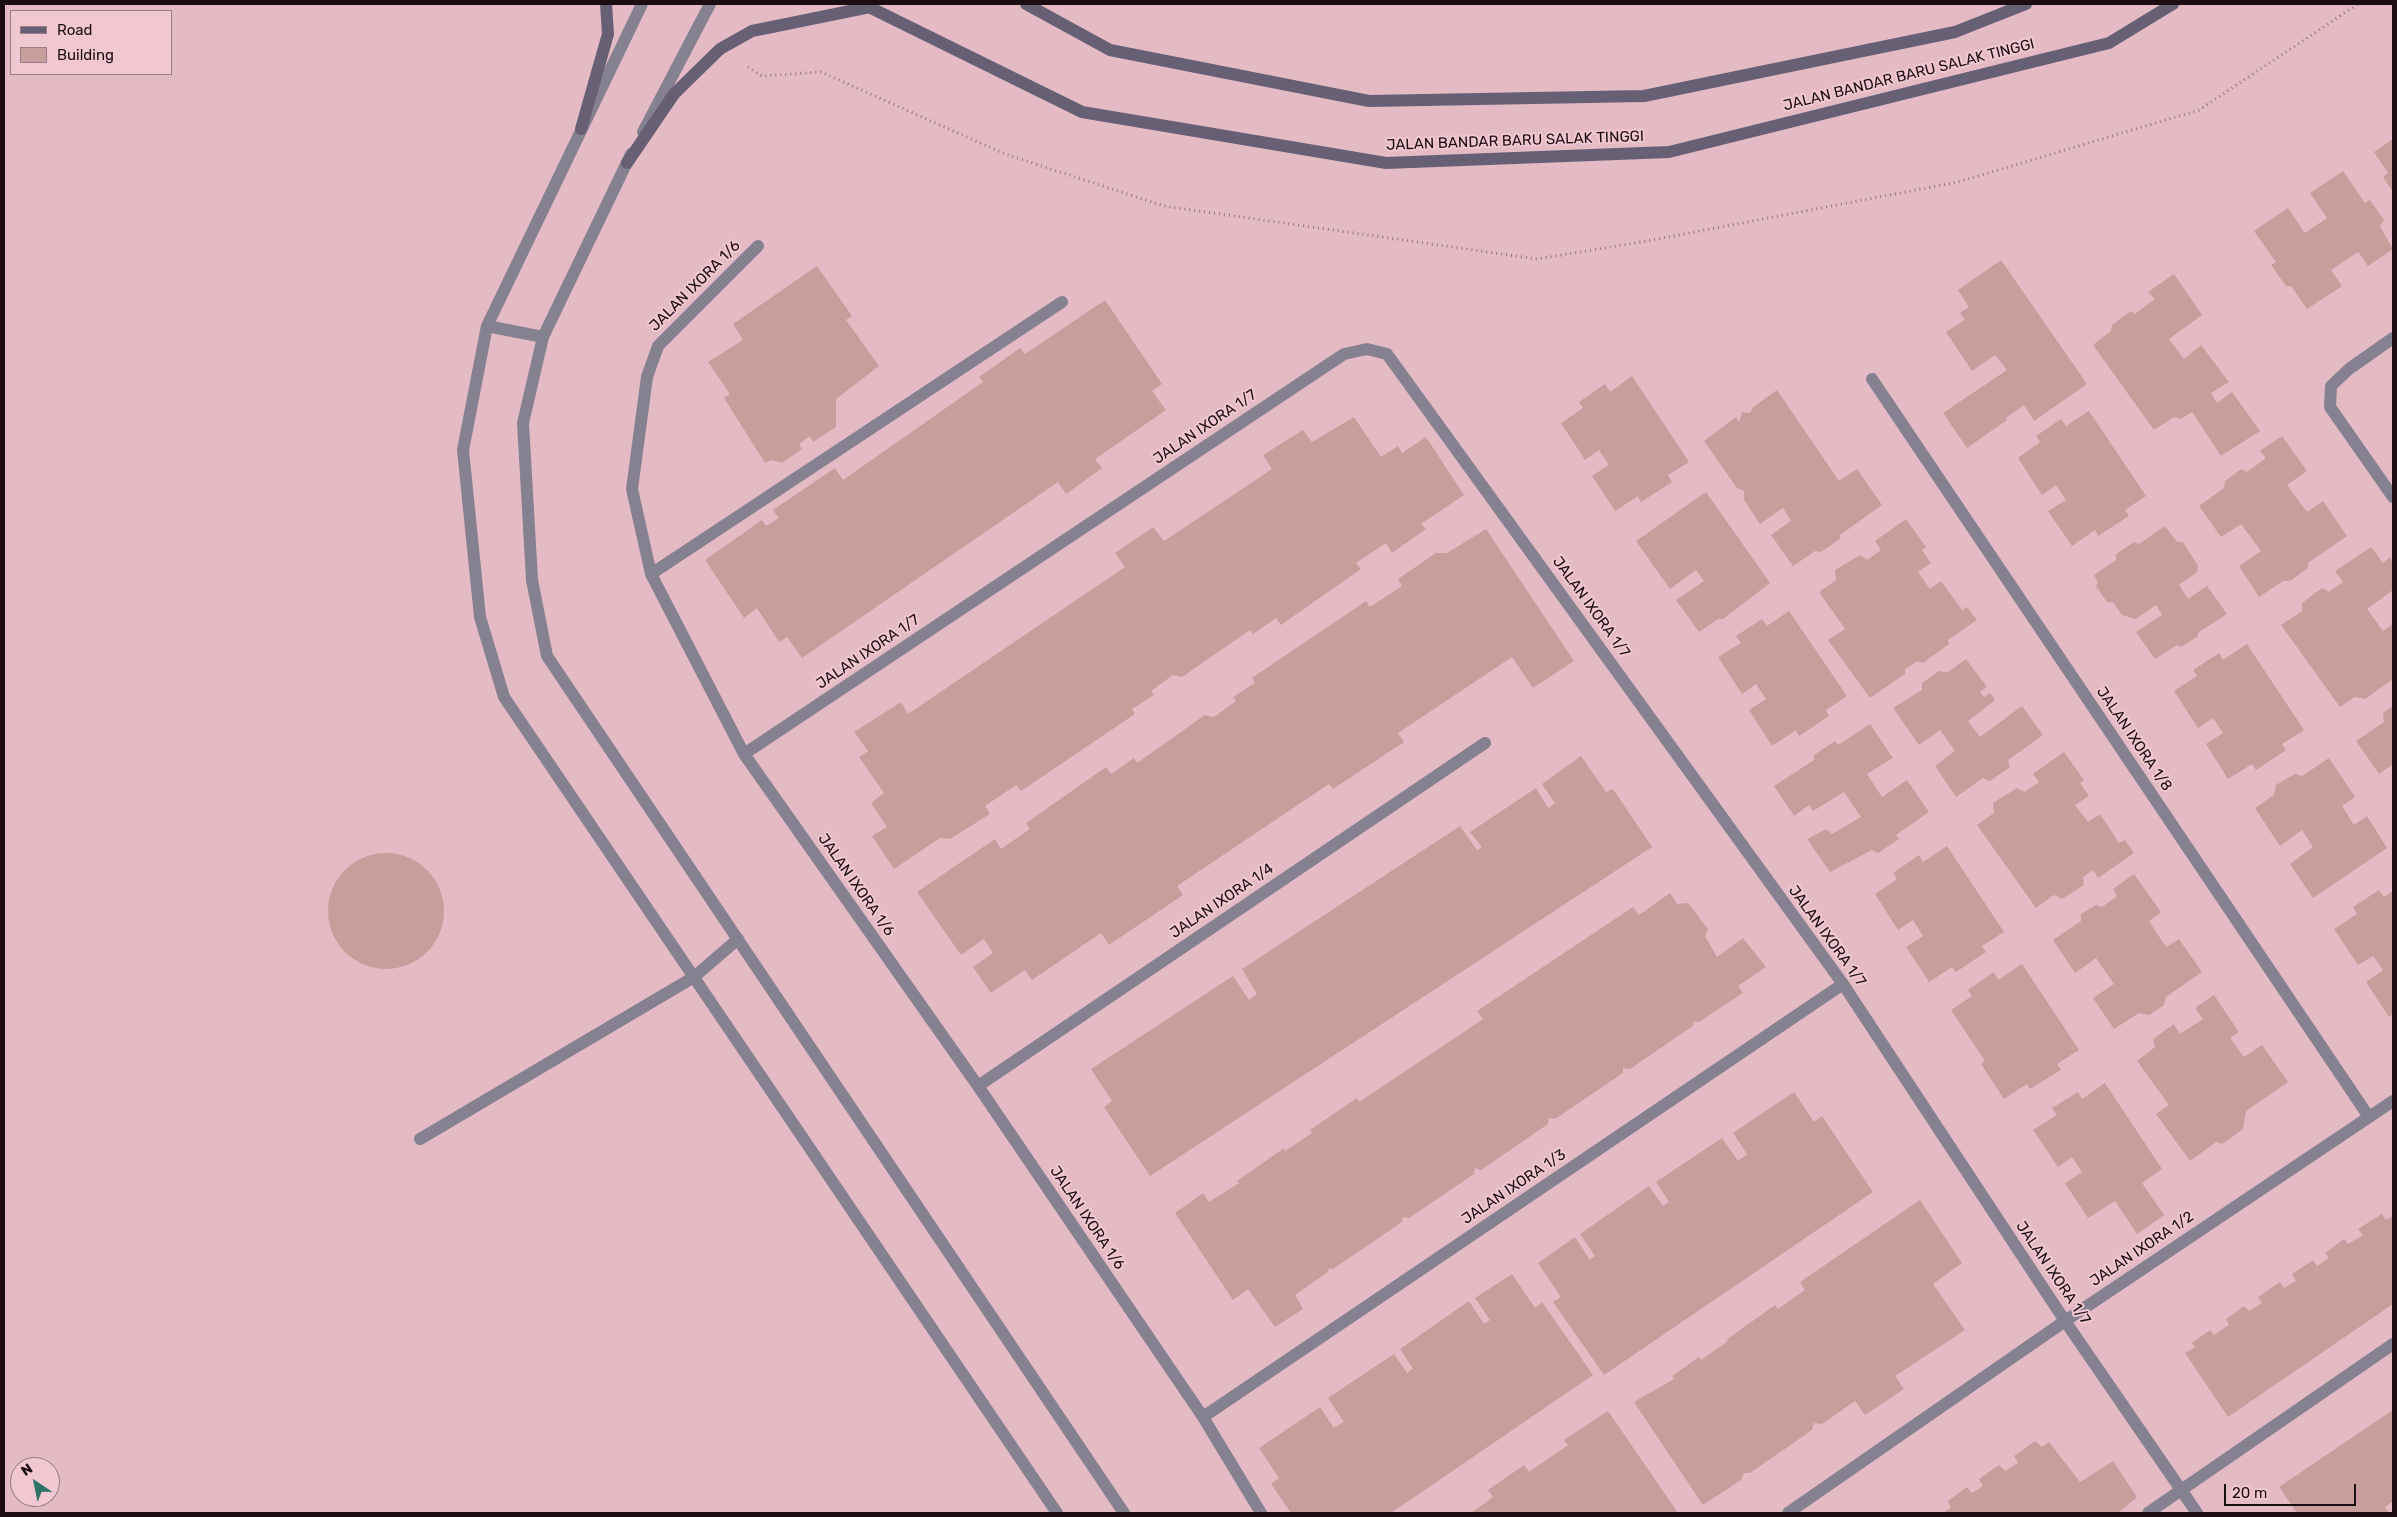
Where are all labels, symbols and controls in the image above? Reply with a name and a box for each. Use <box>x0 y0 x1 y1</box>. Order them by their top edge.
legend <box>10 10 172 75</box>
text: Road <box>57 21 93 39</box>
street label: JALAN BANDAR BARU SALAK TINGGI <box>1782 35 2036 115</box>
text: Building <box>57 46 114 64</box>
street label: JALAN BANDAR BARU SALAK TINGGI <box>1386 128 1644 154</box>
street label: JALAN IXORA 1/6 <box>646 237 744 335</box>
street label: JALAN IXORA 1/7 <box>1150 386 1260 468</box>
street label: JALAN IXORA 1/7 <box>1548 553 1634 661</box>
street label: JALAN IXORA 1/7 <box>813 611 923 693</box>
street label: JALAN IXORA 1/8 <box>2092 683 2176 795</box>
street label: JALAN IXORA 1/6 <box>814 830 898 940</box>
street label: JALAN IXORA 1/4 <box>1167 860 1277 942</box>
street label: JALAN IXORA 1/7 <box>1784 882 1870 990</box>
street label: JALAN IXORA 1/3 <box>1459 1146 1569 1228</box>
street label: JALAN IXORA 1/6 <box>1046 1163 1128 1273</box>
street label: JALAN IXORA 1/2 <box>2087 1208 2197 1290</box>
street label: JALAN IXORA 1/7 <box>2012 1218 2094 1328</box>
north arrow <box>10 1457 60 1507</box>
text: N <box>18 1460 36 1480</box>
scale bar <box>2227 1474 2360 1506</box>
text: 20 m <box>2232 1484 2267 1502</box>

